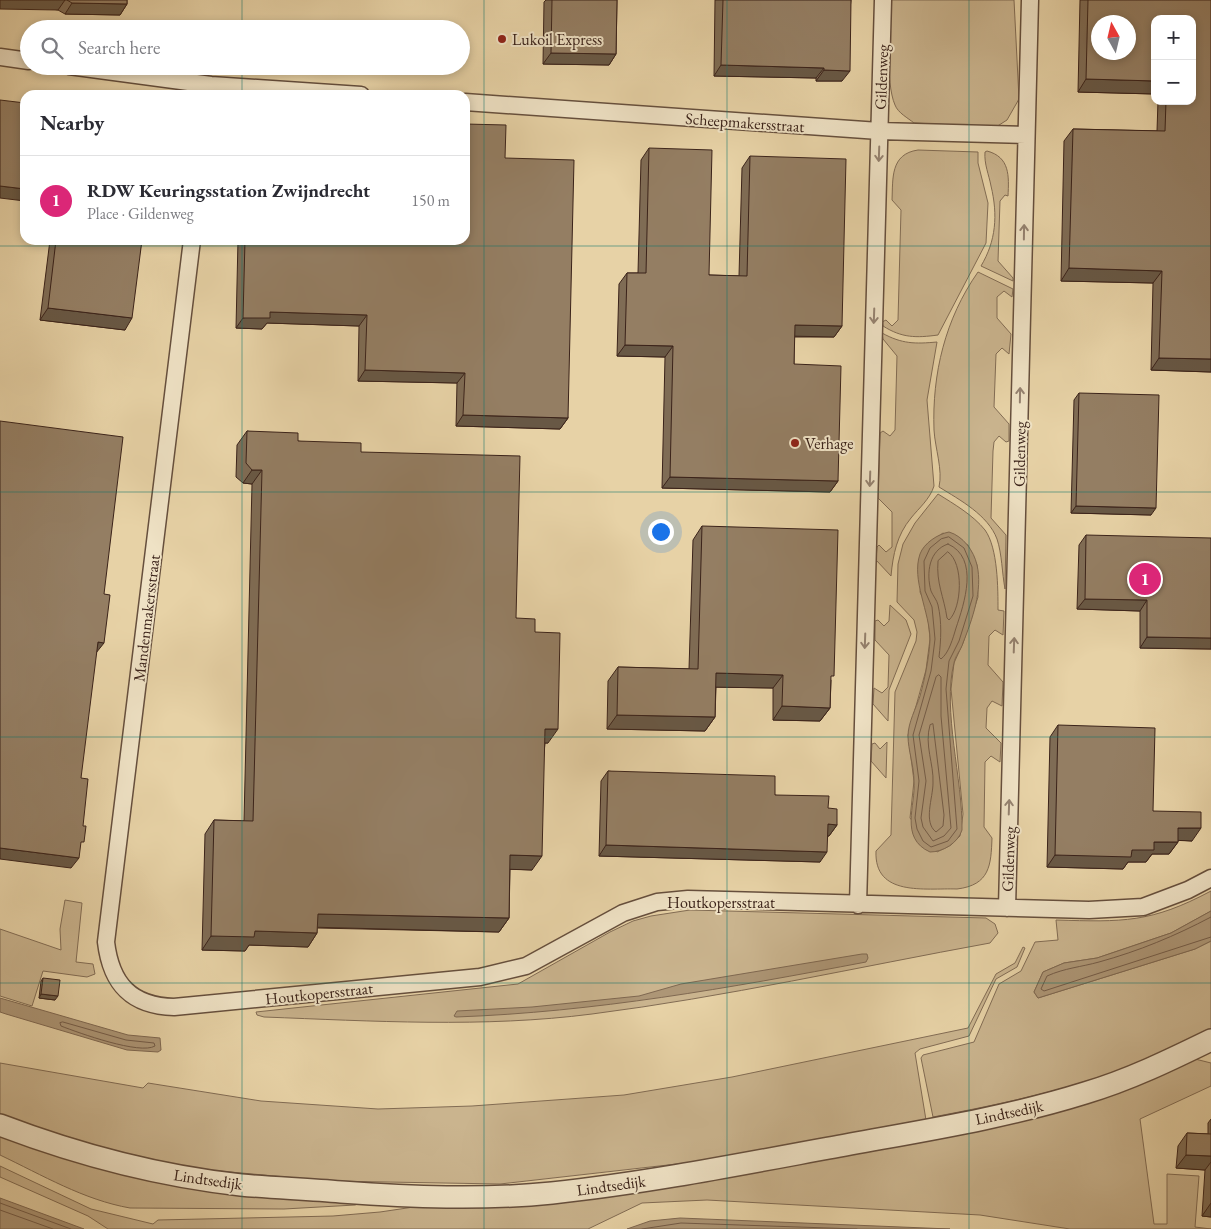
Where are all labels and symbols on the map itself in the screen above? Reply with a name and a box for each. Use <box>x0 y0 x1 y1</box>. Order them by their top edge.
north arrow <box>1091 15 1136 60</box>
place label: Lukoil Express <box>512 29 602 50</box>
marker: Lukoil Express <box>496 33 508 45</box>
street label: Gildenweg <box>870 43 893 110</box>
street label: Scheepmakersstraat <box>685 108 805 137</box>
one-way arrow <box>874 145 883 161</box>
one-way arrow <box>1019 225 1028 241</box>
one-way arrow <box>869 308 879 324</box>
one-way arrow <box>1015 387 1025 403</box>
street label: Gildenweg <box>1008 420 1031 487</box>
place label: Verhage <box>805 433 854 454</box>
marker: Verhage <box>789 437 801 449</box>
one-way arrow <box>865 470 874 486</box>
your location <box>648 519 674 545</box>
street label: Mandenmakersstraat <box>128 553 165 683</box>
pin: 1 <box>1129 560 1161 598</box>
one-way arrow <box>860 632 870 649</box>
one-way arrow <box>1009 637 1018 653</box>
one-way arrow <box>1005 799 1014 815</box>
street label: Gildenweg <box>997 825 1020 892</box>
street label: Houtkopersstraat <box>667 892 775 913</box>
street label: Houtkopersstraat <box>264 977 374 1010</box>
street label: Lindtsedijk <box>973 1095 1046 1130</box>
street label: Lindtsedijk <box>172 1164 244 1195</box>
street label: Lindtsedijk <box>575 1170 647 1201</box>

